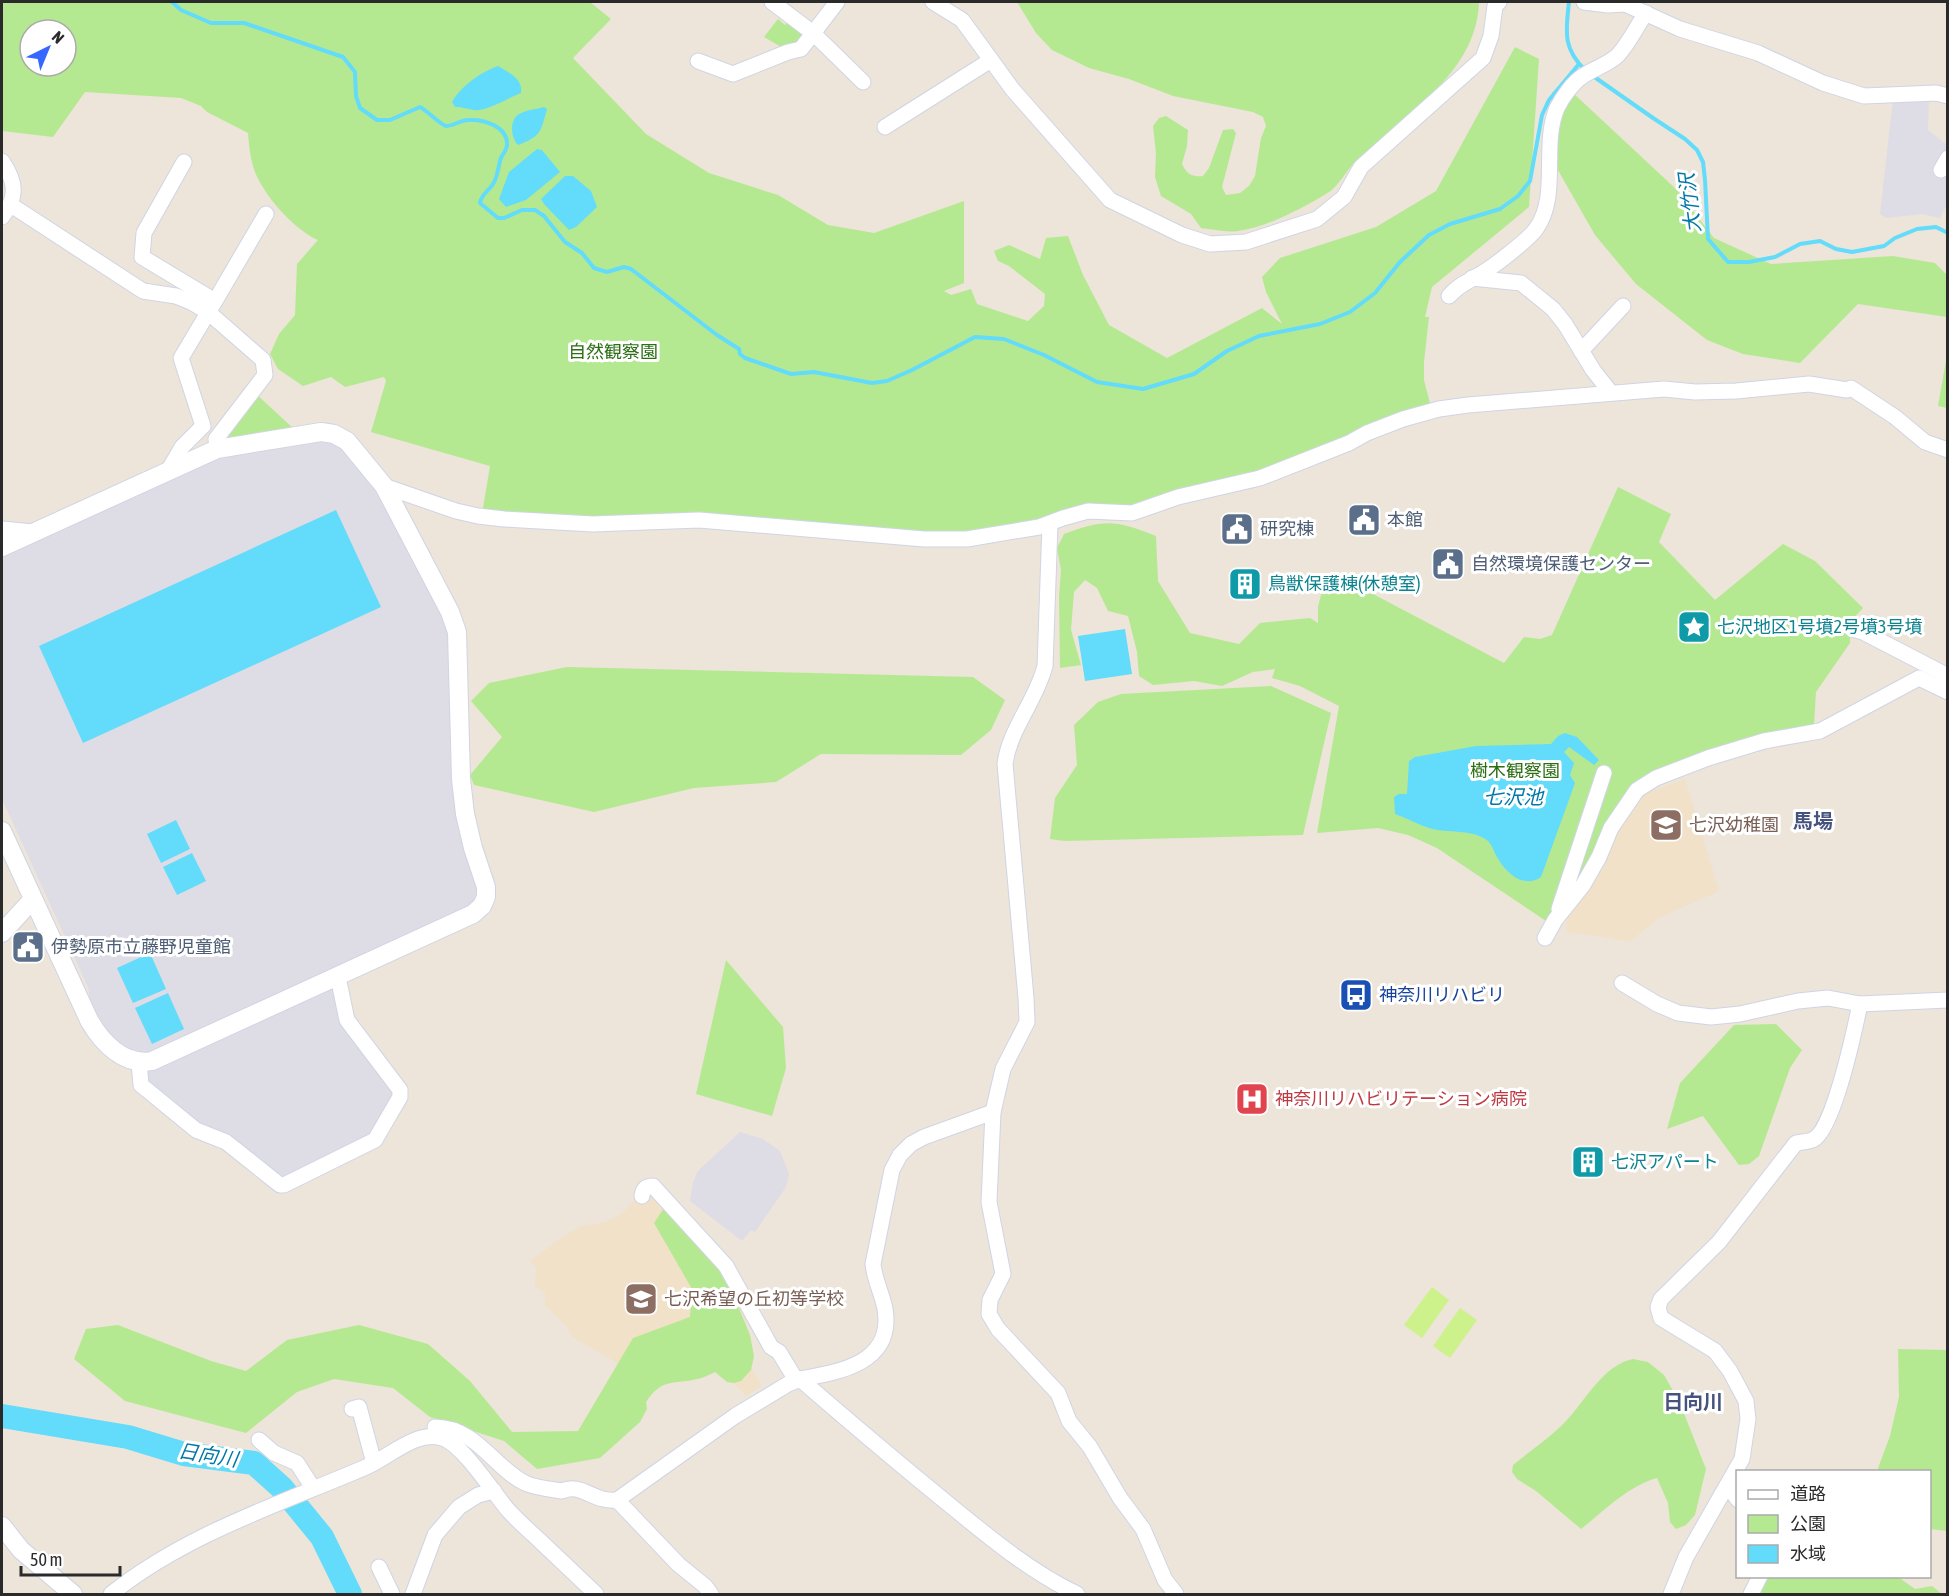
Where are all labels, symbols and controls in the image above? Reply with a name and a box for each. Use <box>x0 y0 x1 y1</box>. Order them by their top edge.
north arrow <box>18 18 78 78</box>
text: N <box>49 27 68 47</box>
water label: 大竹沢 <box>1674 169 1705 234</box>
park label: 自然観察園 <box>568 341 658 362</box>
public building icon: 本館 <box>1346 502 1382 538</box>
place label: 本館 <box>1387 509 1423 530</box>
public building icon: 研究棟 <box>1219 511 1255 547</box>
place label: 研究棟 <box>1260 518 1314 539</box>
public building icon: 自然環境保護センター <box>1430 546 1466 582</box>
place label: 自然環境保護センター <box>1471 553 1651 574</box>
building icon: 鳥獣保護棟(休憩室) <box>1227 566 1263 602</box>
place label: 鳥獣保護棟(休憩室) <box>1268 573 1421 594</box>
place icon: 七沢地区1号墳2号墳3号墳 <box>1676 609 1712 645</box>
place label: 七沢地区1号墳2号墳3号墳 <box>1717 616 1922 637</box>
park label: 樹木観察園 <box>1470 760 1560 781</box>
water label: 七沢池 <box>1483 785 1545 808</box>
school or university icon: 七沢幼稚園 <box>1648 807 1684 843</box>
district label: 馬場 <box>1793 809 1833 832</box>
place label: 七沢幼稚園 <box>1689 814 1779 835</box>
public building icon: 伊勢原市立藤野児童館 <box>10 929 46 965</box>
place label: 伊勢原市立藤野児童館 <box>51 936 231 957</box>
bus stop icon: 神奈川リハビリ <box>1338 977 1374 1013</box>
place label: 神奈川リハビリ <box>1379 984 1505 1005</box>
hospital icon: 神奈川リハビリテーション病院 <box>1234 1081 1270 1117</box>
place label: 神奈川リハビリテーション病院 <box>1275 1088 1527 1109</box>
building icon: 七沢アパート <box>1570 1144 1606 1180</box>
place label: 七沢アパート <box>1611 1151 1719 1172</box>
school or university icon: 七沢希望の丘初等学校 <box>623 1281 659 1317</box>
place label: 七沢希望の丘初等学校 <box>664 1288 844 1309</box>
district label: 日向川 <box>1663 1390 1723 1413</box>
water label: 日向川 <box>177 1438 241 1471</box>
legend <box>1736 1470 1931 1578</box>
text: 道路 <box>1790 1483 1826 1504</box>
text: 公園 <box>1790 1513 1826 1534</box>
scale bar <box>21 1539 120 1577</box>
text: 水域 <box>1790 1543 1826 1564</box>
text: 50 m <box>30 1549 62 1570</box>

